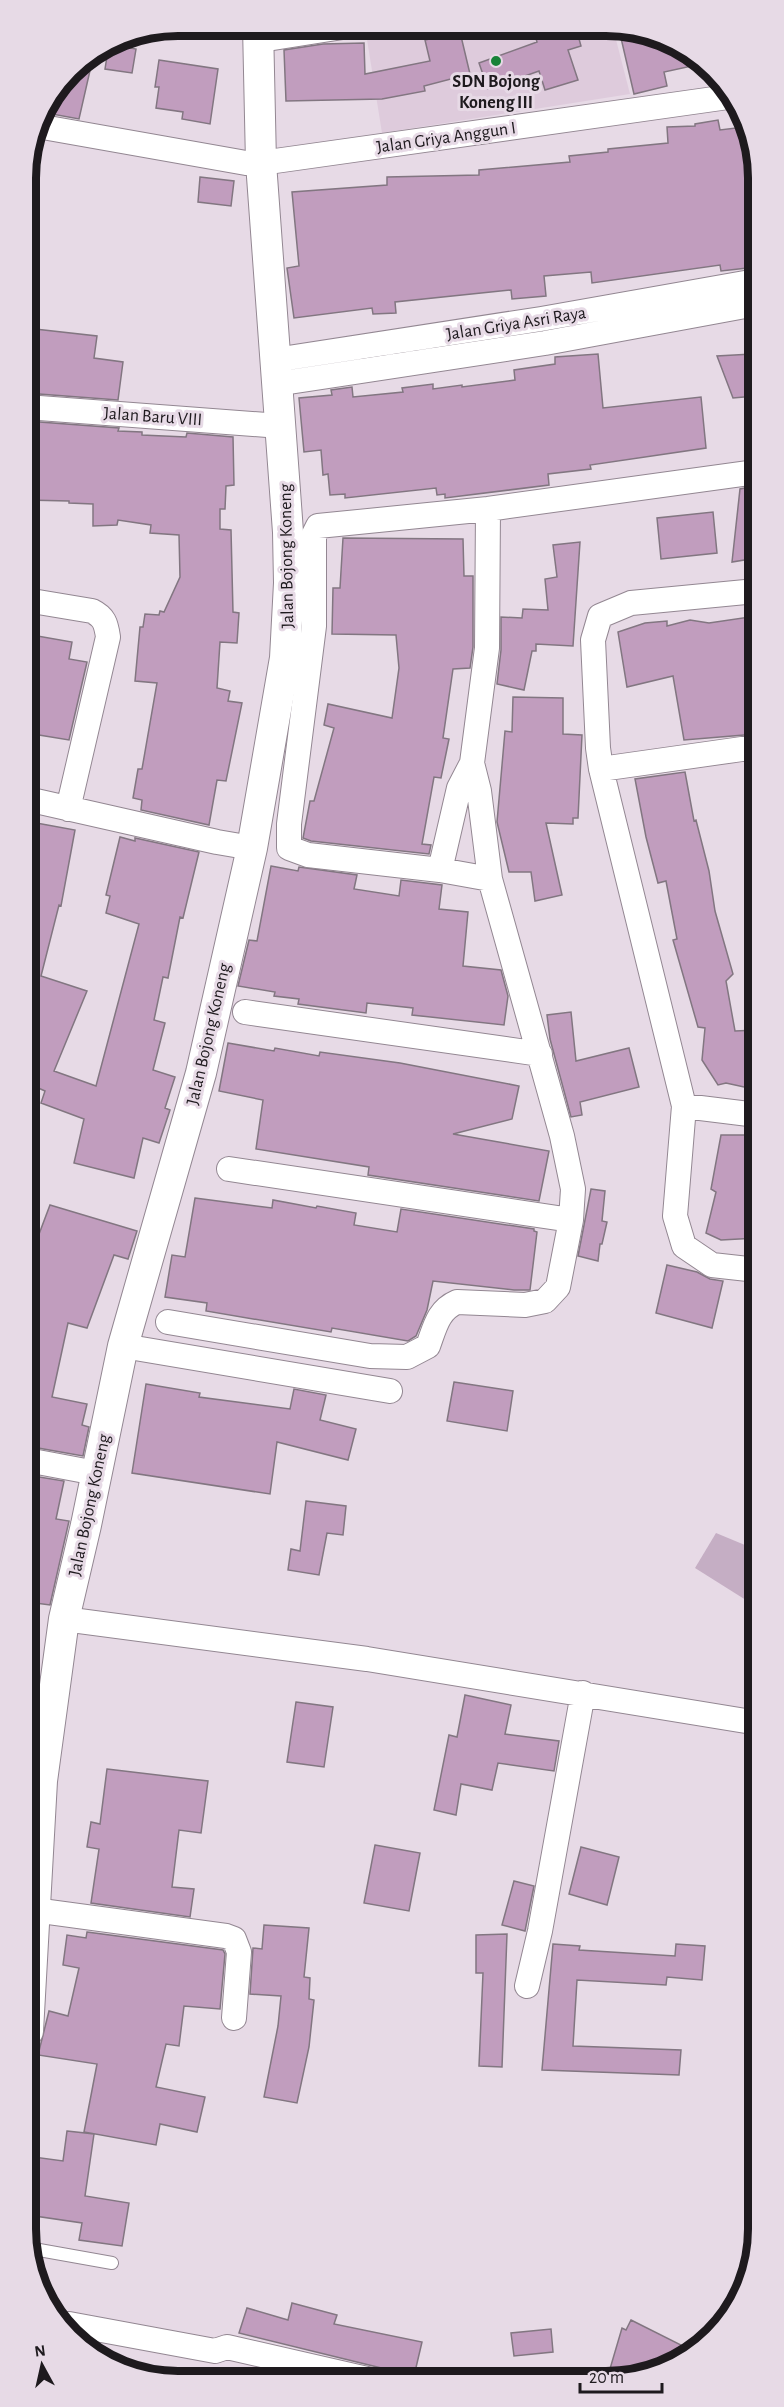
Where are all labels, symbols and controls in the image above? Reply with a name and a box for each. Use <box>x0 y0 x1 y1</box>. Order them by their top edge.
marker: SDN Bojong Koneng III <box>489 54 503 68</box>
place label: SDN Bojong Koneng III <box>452 73 541 112</box>
street label: Jalan Griya Anggun I <box>375 119 517 157</box>
street label: Jalan Griya Asri Raya <box>445 304 587 344</box>
street label: Jalan Baru VIII <box>103 405 203 429</box>
street label: Jalan Bojong Koneng <box>277 483 297 629</box>
street label: Jalan Bojong Koneng <box>184 961 234 1107</box>
street label: Jalan Bojong Koneng <box>66 1432 114 1578</box>
north arrow <box>12 2335 72 2395</box>
text: N <box>33 2342 47 2360</box>
scale bar <box>580 2356 662 2394</box>
text: 20 m <box>589 2369 624 2387</box>

